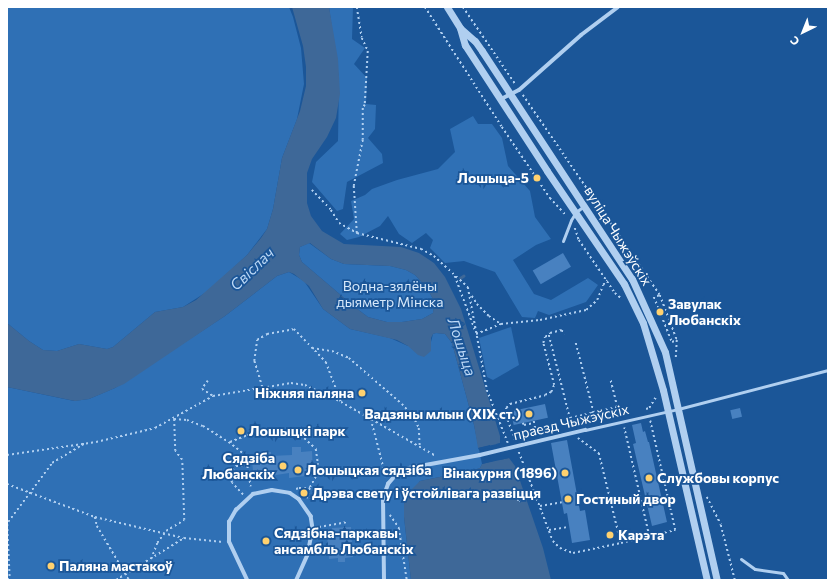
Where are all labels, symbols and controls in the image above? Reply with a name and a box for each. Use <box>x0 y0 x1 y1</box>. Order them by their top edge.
north arrow <box>783 12 823 52</box>
text: С <box>787 34 802 48</box>
place label: Лошыца-5 <box>457 170 529 186</box>
marker: Лошыца-5 <box>532 173 542 183</box>
street label: вуліца Чыжэўскіх <box>581 183 655 289</box>
water label: Свіслач <box>226 244 278 294</box>
park label: Водна-зялёны дыяметр Мінска <box>336 278 444 310</box>
place label: Завулак Любанскіх <box>668 296 741 328</box>
marker: Завулак Любанскіх <box>655 307 665 317</box>
water label: Лошыца <box>444 316 480 378</box>
place label: Ніжняя паляна <box>255 385 354 401</box>
marker: Ніжняя паляна <box>357 388 367 398</box>
street label: праезд Чыжэўскіх <box>511 401 631 443</box>
place label: Вадзяны млын (XIX ст.) <box>364 406 521 422</box>
marker: Вадзяны млын (XIX ст.) <box>524 409 534 419</box>
place label: Лошыцкі парк <box>249 423 345 439</box>
marker: Лошыцкі парк <box>236 426 246 436</box>
place label: Сядзіба Любанскіх <box>202 450 275 482</box>
marker: Сядзіба Любанскіх <box>278 461 288 471</box>
place label: Лошыцкая сядзіба <box>306 462 431 478</box>
marker: Лошыцкая сядзіба <box>293 465 303 475</box>
place label: Вінакурня (1896) <box>443 465 557 481</box>
marker: Вінакурня (1896) <box>560 468 570 478</box>
place label: Службовы корпус <box>657 470 779 486</box>
marker: Службовы корпус <box>644 473 654 483</box>
place label: Дрэва свету і ўстойлівага развіцця <box>312 485 541 501</box>
marker: Дрэва свету і ўстойлівага развіцця <box>299 488 309 498</box>
place label: Гостиный двор <box>576 491 676 507</box>
marker: Гостиный двор <box>563 494 573 504</box>
place label: Сядзібна-паркавы ансамбль Любанскіх <box>274 525 414 558</box>
place label: Карэта <box>618 527 664 543</box>
marker: Карэта <box>605 530 615 540</box>
marker: Сядзібна-паркавы ансамбль Любанскіх <box>261 536 271 546</box>
place label: Паляна мастакоў <box>59 558 173 574</box>
marker: Паляна мастакоў <box>46 561 56 571</box>

